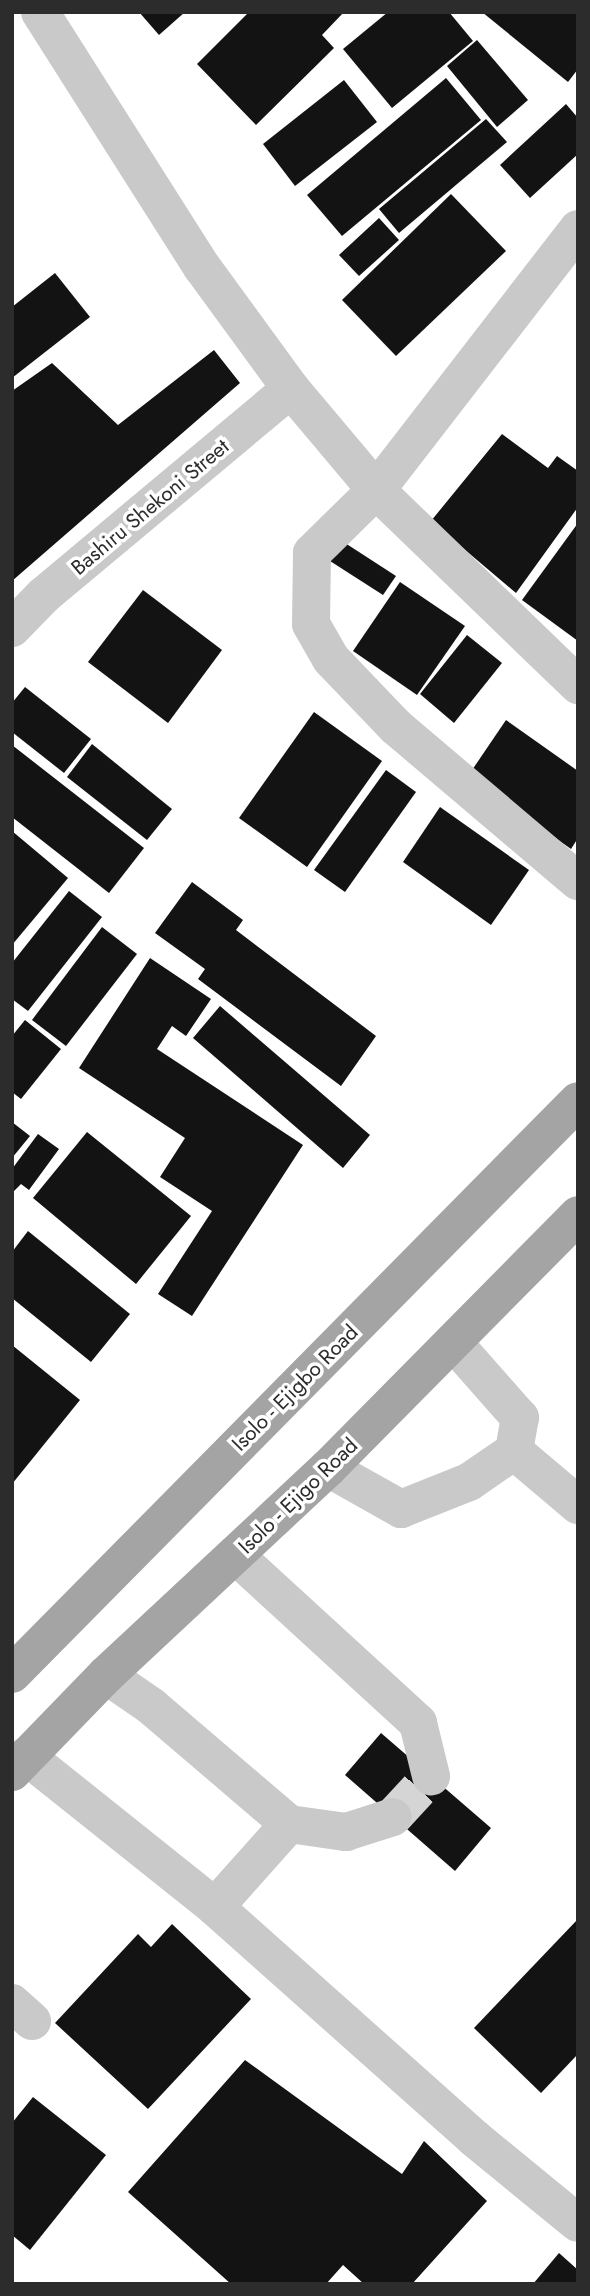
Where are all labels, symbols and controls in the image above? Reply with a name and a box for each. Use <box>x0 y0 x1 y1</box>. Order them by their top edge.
street label: Bashiru Shekoni Street <box>66 434 234 580</box>
street label: Isolo - Ejigbo Road <box>227 1320 363 1456</box>
street label: Isolo - Ejigo Road <box>233 1433 363 1559</box>

